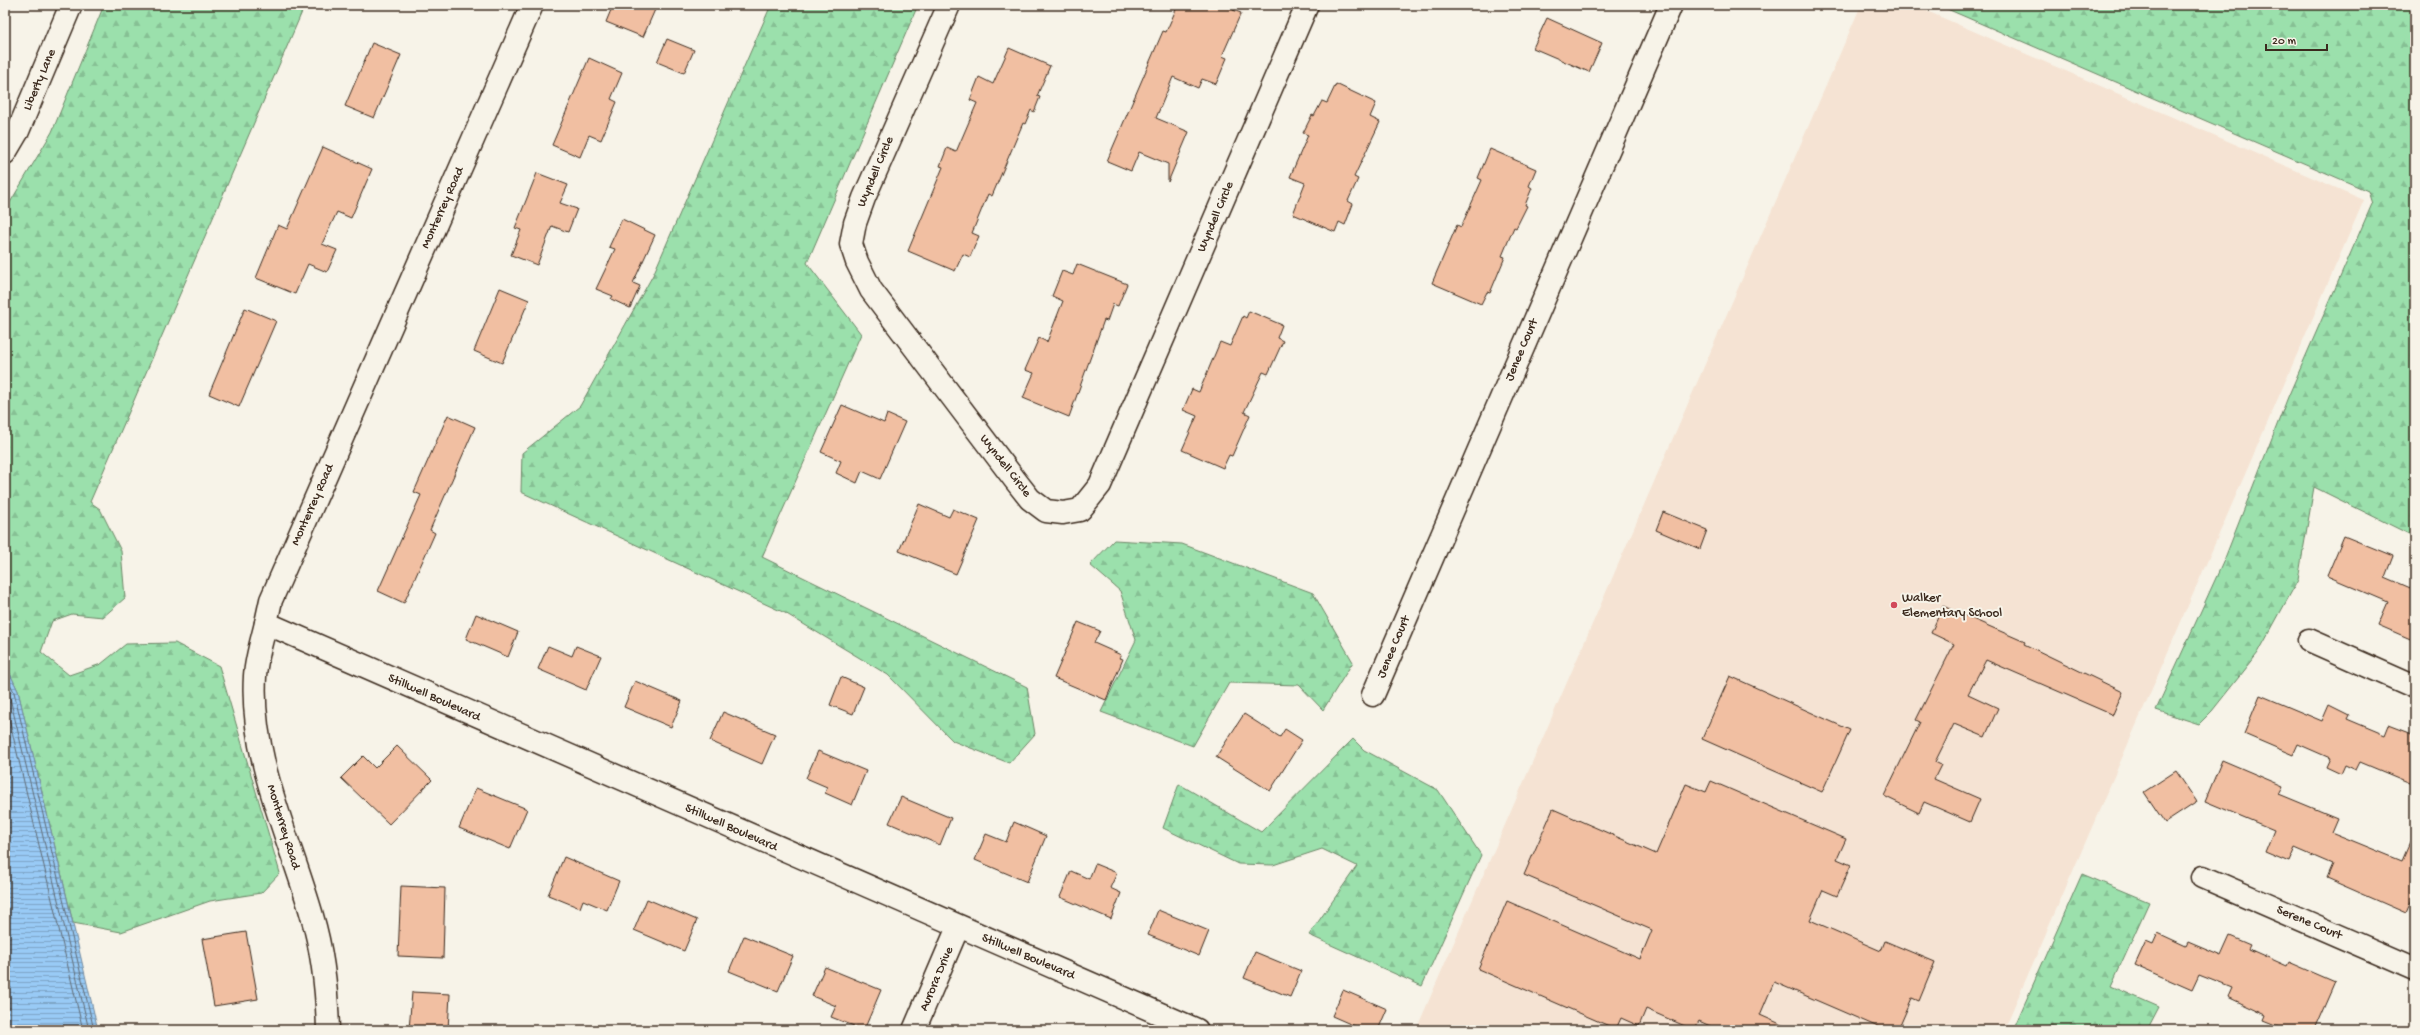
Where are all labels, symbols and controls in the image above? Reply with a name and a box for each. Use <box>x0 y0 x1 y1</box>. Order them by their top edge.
scale bar <box>2266 26 2327 52</box>
text: 20 m <box>2272 35 2297 49</box>
street label: Liberty Lane <box>20 47 60 113</box>
street label: Wyndell Circle <box>854 134 898 210</box>
street label: Monterrey Road <box>418 164 468 251</box>
street label: Wyndell Circle <box>1194 179 1238 255</box>
street label: Jenee Court <box>1502 315 1542 383</box>
street label: Wyndell Circle <box>976 432 1034 500</box>
street label: Monterrey Road <box>288 461 338 548</box>
place label: Walker Elementary School <box>1902 591 2002 621</box>
marker: Walker Elementary School <box>1889 600 1899 610</box>
street label: Jenee Court <box>1374 612 1414 680</box>
street label: Stillwell Boulevard <box>385 671 484 726</box>
street label: Monterrey Road <box>263 783 303 872</box>
street label: Stillwell Boulevard <box>682 801 781 856</box>
street label: Serene Court <box>2274 902 2346 944</box>
street label: Stillwell Boulevard <box>979 931 1078 984</box>
street label: Aurora Drive <box>917 944 957 1013</box>

